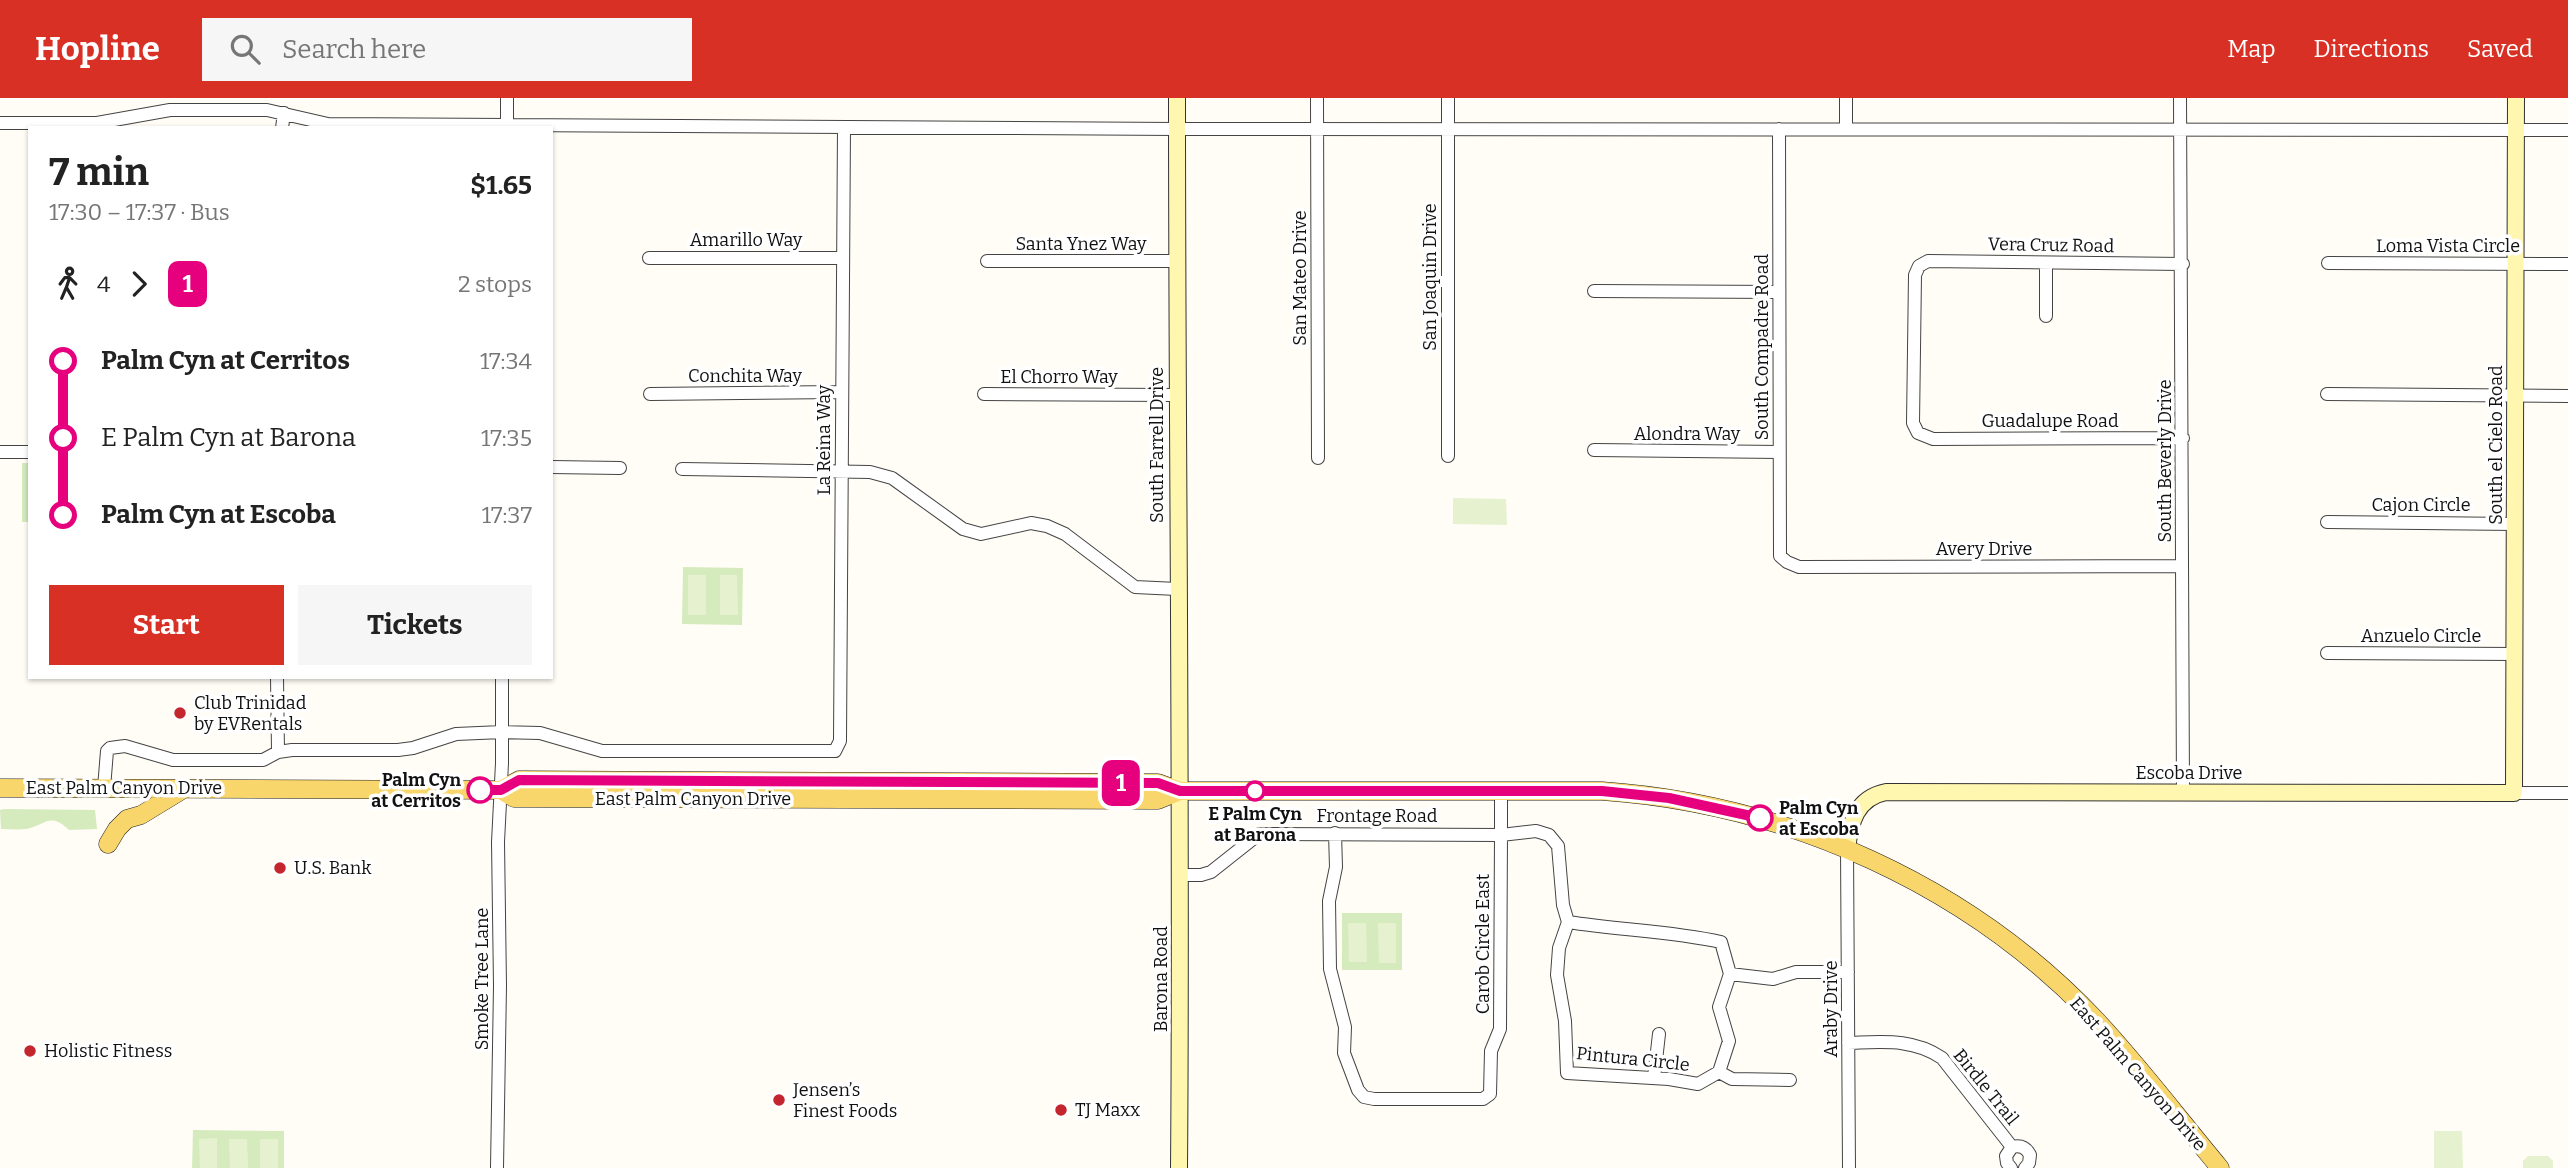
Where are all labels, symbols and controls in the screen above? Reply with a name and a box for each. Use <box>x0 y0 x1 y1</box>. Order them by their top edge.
search box <box>202 18 692 81</box>
text: Hopline <box>35 29 160 69</box>
icon: search <box>226 30 264 68</box>
text: Search here <box>282 34 426 65</box>
text: Map <box>2227 35 2276 63</box>
text: Directions <box>2314 35 2429 63</box>
text: Saved <box>2467 35 2533 63</box>
text: 7 min <box>49 149 149 195</box>
text: $1.65 <box>470 170 532 201</box>
text: 17:30 – 17:37 · Bus <box>49 198 230 226</box>
street label: San Joaquin Drive <box>1419 203 1441 351</box>
street label: San Mateo Drive <box>1289 210 1311 346</box>
street label: Amarillo Way <box>690 229 803 251</box>
street label: Santa Ynez Way <box>1015 233 1147 255</box>
street label: Vera Cruz Road <box>1988 233 2115 257</box>
street label: Loma Vista Circle <box>2376 235 2520 257</box>
street label: South Compadre Road <box>1751 253 1773 440</box>
icon: walk <box>49 265 87 303</box>
icon: forward <box>120 265 158 303</box>
text: 4 <box>97 270 110 298</box>
text: 1 <box>182 270 193 298</box>
text: 2 stops <box>458 270 532 298</box>
text: Palm Cyn at Cerritos <box>101 345 350 376</box>
text: 17:34 <box>480 347 532 375</box>
street label: Conchita Way <box>688 365 802 387</box>
street label: South el Cielo Road <box>2485 365 2507 525</box>
street label: El Chorro Way <box>1000 366 1118 388</box>
street label: South Farrell Drive <box>1146 367 1168 523</box>
street label: South Beverly Drive <box>2154 379 2176 543</box>
street label: La Reina Way <box>813 384 835 495</box>
street label: Guadalupe Road <box>1981 410 2119 432</box>
text: E Palm Cyn at Barona <box>101 422 356 453</box>
street label: Alondra Way <box>1634 423 1741 445</box>
text: 17:35 <box>481 424 532 452</box>
street label: Cajon Circle <box>2371 494 2471 516</box>
text: Palm Cyn at Escoba <box>101 499 336 530</box>
text: 17:37 <box>482 501 532 529</box>
street label: Avery Drive <box>1936 538 2032 560</box>
button: Start <box>49 585 284 665</box>
button: Tickets <box>298 585 532 665</box>
street label: Anzuelo Circle <box>2361 625 2481 647</box>
place label: Club Trinidad by EVRentals <box>194 692 307 735</box>
marker: Club Trinidad by EVRentals <box>172 705 188 721</box>
line badge: 1 <box>1098 760 1144 806</box>
street label: Escoba Drive <box>2136 762 2242 784</box>
place label: Palm Cyn at Cerritos <box>371 769 461 812</box>
text: 1 <box>1116 769 1126 797</box>
street label: East Palm Canyon Drive <box>26 777 222 799</box>
marker: Palm Cyn at Cerritos <box>467 777 493 803</box>
marker: E Palm Cyn at Barona <box>1245 781 1265 801</box>
street label: East Palm Canyon Drive <box>595 788 791 810</box>
place label: Palm Cyn at Escoba <box>1779 797 1859 840</box>
place label: E Palm Cyn at Barona <box>1208 803 1302 846</box>
street label: Frontage Road <box>1317 805 1438 827</box>
marker: Palm Cyn at Escoba <box>1747 805 1773 831</box>
place label: U.S. Bank <box>294 857 372 879</box>
marker: U.S. Bank <box>272 860 288 876</box>
street label: Carob Circle East <box>1472 873 1494 1014</box>
street label: Smoke Tree Lane <box>471 908 493 1050</box>
street label: Barona Road <box>1150 926 1172 1032</box>
street label: Araby Drive <box>1820 960 1842 1058</box>
street label: East Palm Canyon Drive <box>2065 993 2211 1155</box>
place label: Holistic Fitness <box>44 1040 172 1062</box>
street label: Pintura Circle <box>1575 1042 1691 1076</box>
marker: Holistic Fitness <box>22 1043 38 1059</box>
street label: Birdle Trail <box>1949 1045 2023 1129</box>
place label: Jensen’s Finest Foods <box>792 1079 897 1122</box>
marker: Jensen’s Finest Foods <box>771 1092 787 1108</box>
place label: TJ Maxx <box>1075 1099 1140 1121</box>
marker: TJ Maxx <box>1053 1102 1069 1118</box>

